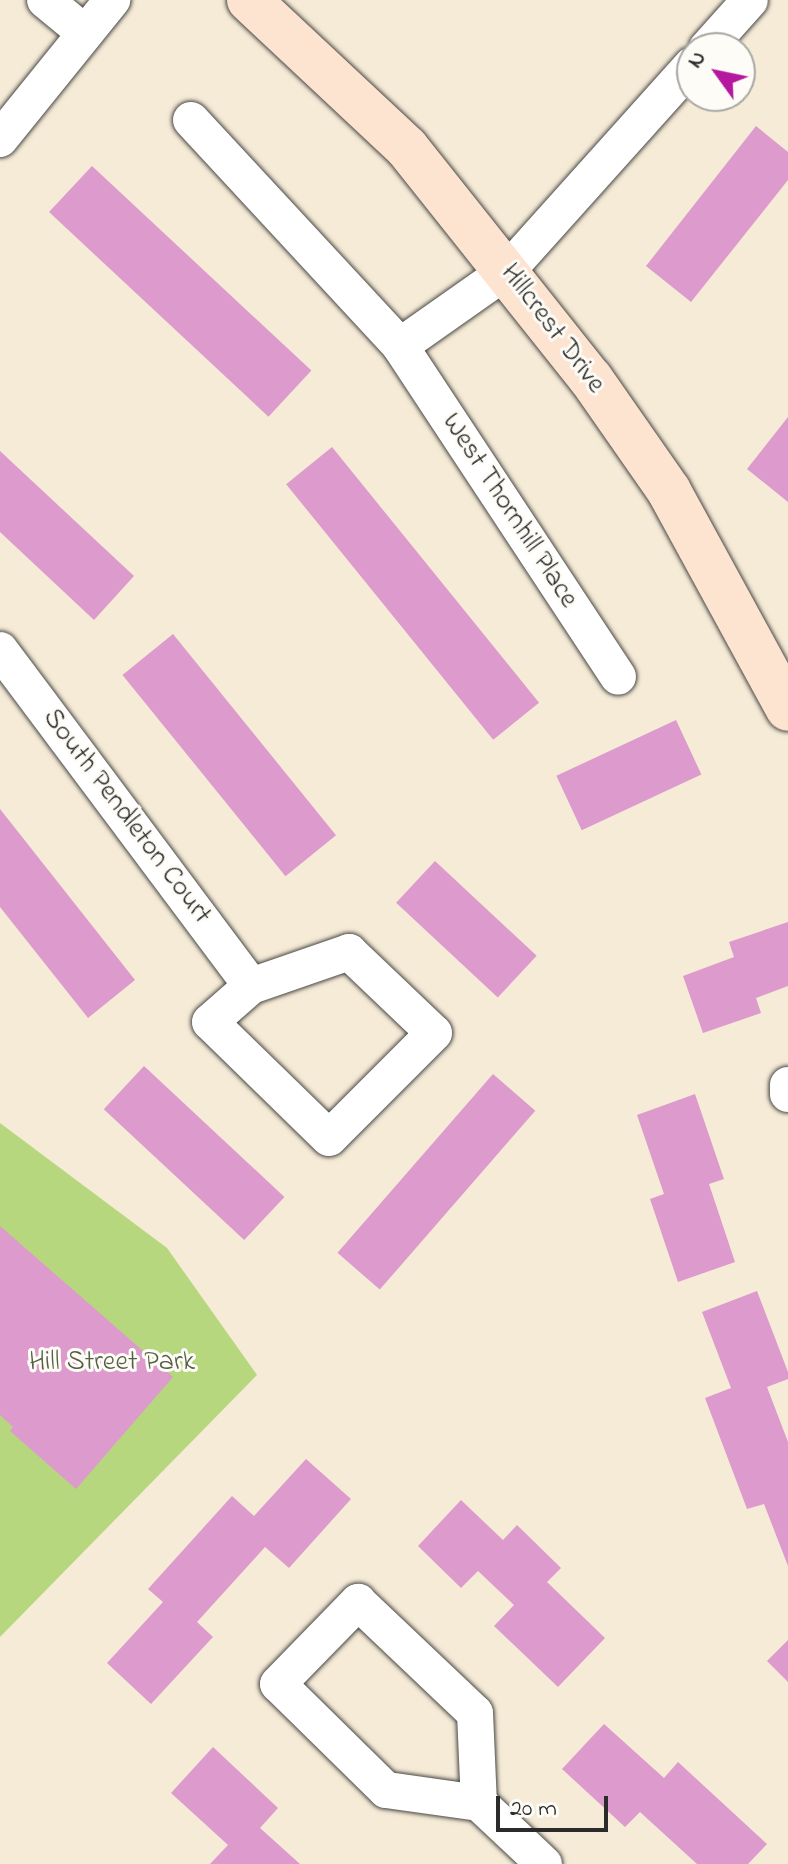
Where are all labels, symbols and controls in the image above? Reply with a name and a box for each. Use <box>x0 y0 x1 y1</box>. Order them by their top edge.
north arrow <box>676 32 756 112</box>
text: N <box>680 45 715 75</box>
street label: Hillcrest Drive <box>492 258 612 400</box>
street label: West Thornhill Place <box>434 407 584 615</box>
street label: South Pendleton Court <box>34 703 218 931</box>
park label: Hill Street Park <box>29 1346 195 1380</box>
scale bar <box>500 1780 612 1830</box>
text: 20 m <box>510 1792 557 1827</box>

